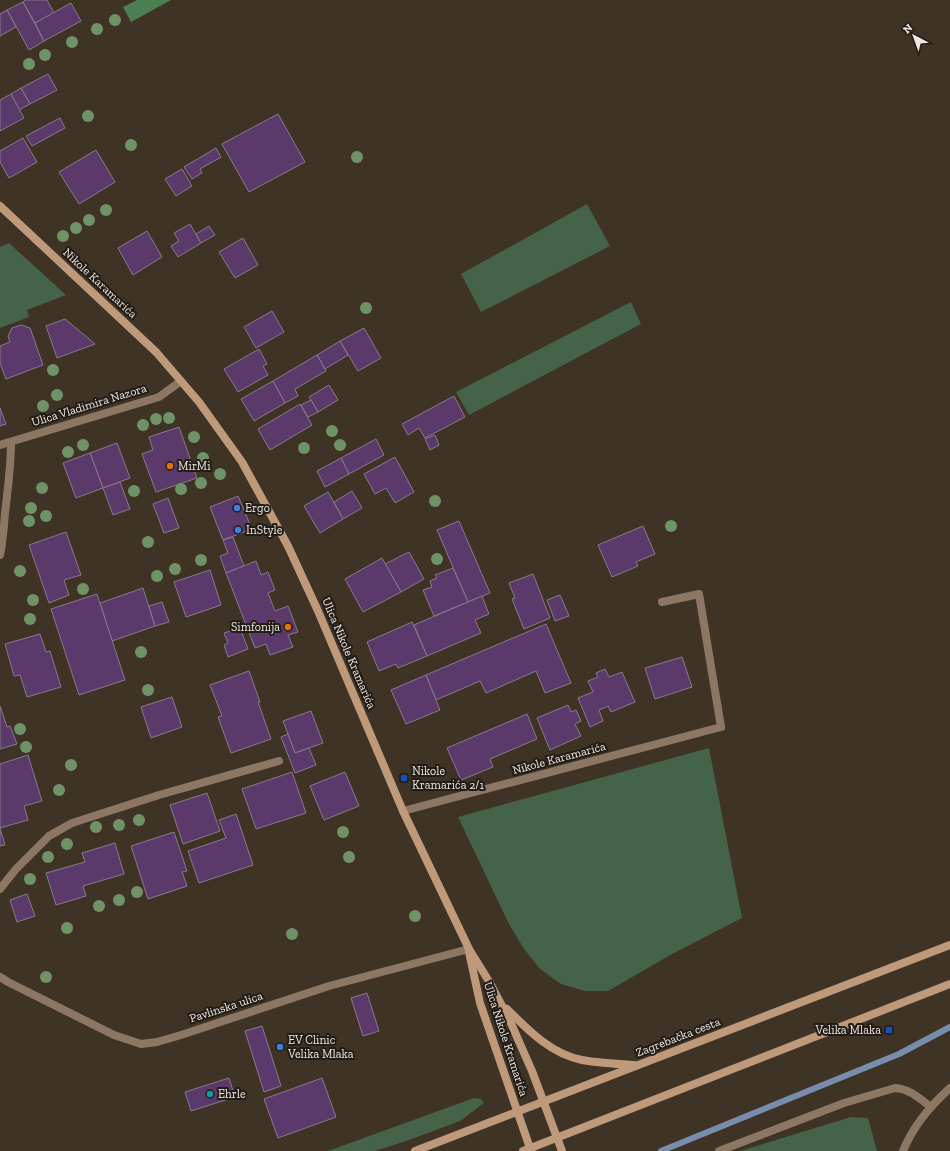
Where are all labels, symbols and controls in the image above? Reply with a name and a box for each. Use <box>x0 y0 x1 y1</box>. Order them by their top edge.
north arrow <box>894 16 934 56</box>
text: N <box>900 21 916 36</box>
street label: Nikole Karamarića <box>60 245 140 321</box>
street label: Ulica Vladimira Nazora <box>30 381 148 429</box>
place label: MirMi <box>178 459 211 473</box>
marker: MirMi <box>165 461 175 471</box>
place label: Ergo <box>245 501 270 515</box>
marker: Ergo <box>232 503 242 513</box>
place label: InStyle <box>246 523 283 537</box>
marker: InStyle <box>233 525 243 535</box>
street label: Ulica Nikole Kramarića <box>319 595 379 711</box>
place label: Simfonija <box>231 620 280 635</box>
marker: Simfonija <box>283 622 293 632</box>
street label: Nikole Karamarića <box>511 739 607 777</box>
place label: Nikole Kramarića 2/1 <box>412 764 484 792</box>
marker: Nikole Kramarića 2/1 <box>399 773 409 783</box>
street label: Ulica Nikole Kramarića <box>481 980 531 1098</box>
street label: Pavlinska ulica <box>188 988 265 1025</box>
street label: Zagrebačka cesta <box>634 1014 722 1060</box>
place label: Velika Mlaka <box>814 1023 881 1037</box>
marker: Velika Mlaka <box>884 1025 894 1035</box>
place label: EV Clinic Velika Mlaka <box>287 1033 354 1061</box>
marker: EV Clinic Velika Mlaka <box>275 1042 285 1052</box>
place label: Ehrle <box>218 1087 246 1101</box>
marker: Ehrle <box>205 1089 215 1099</box>

